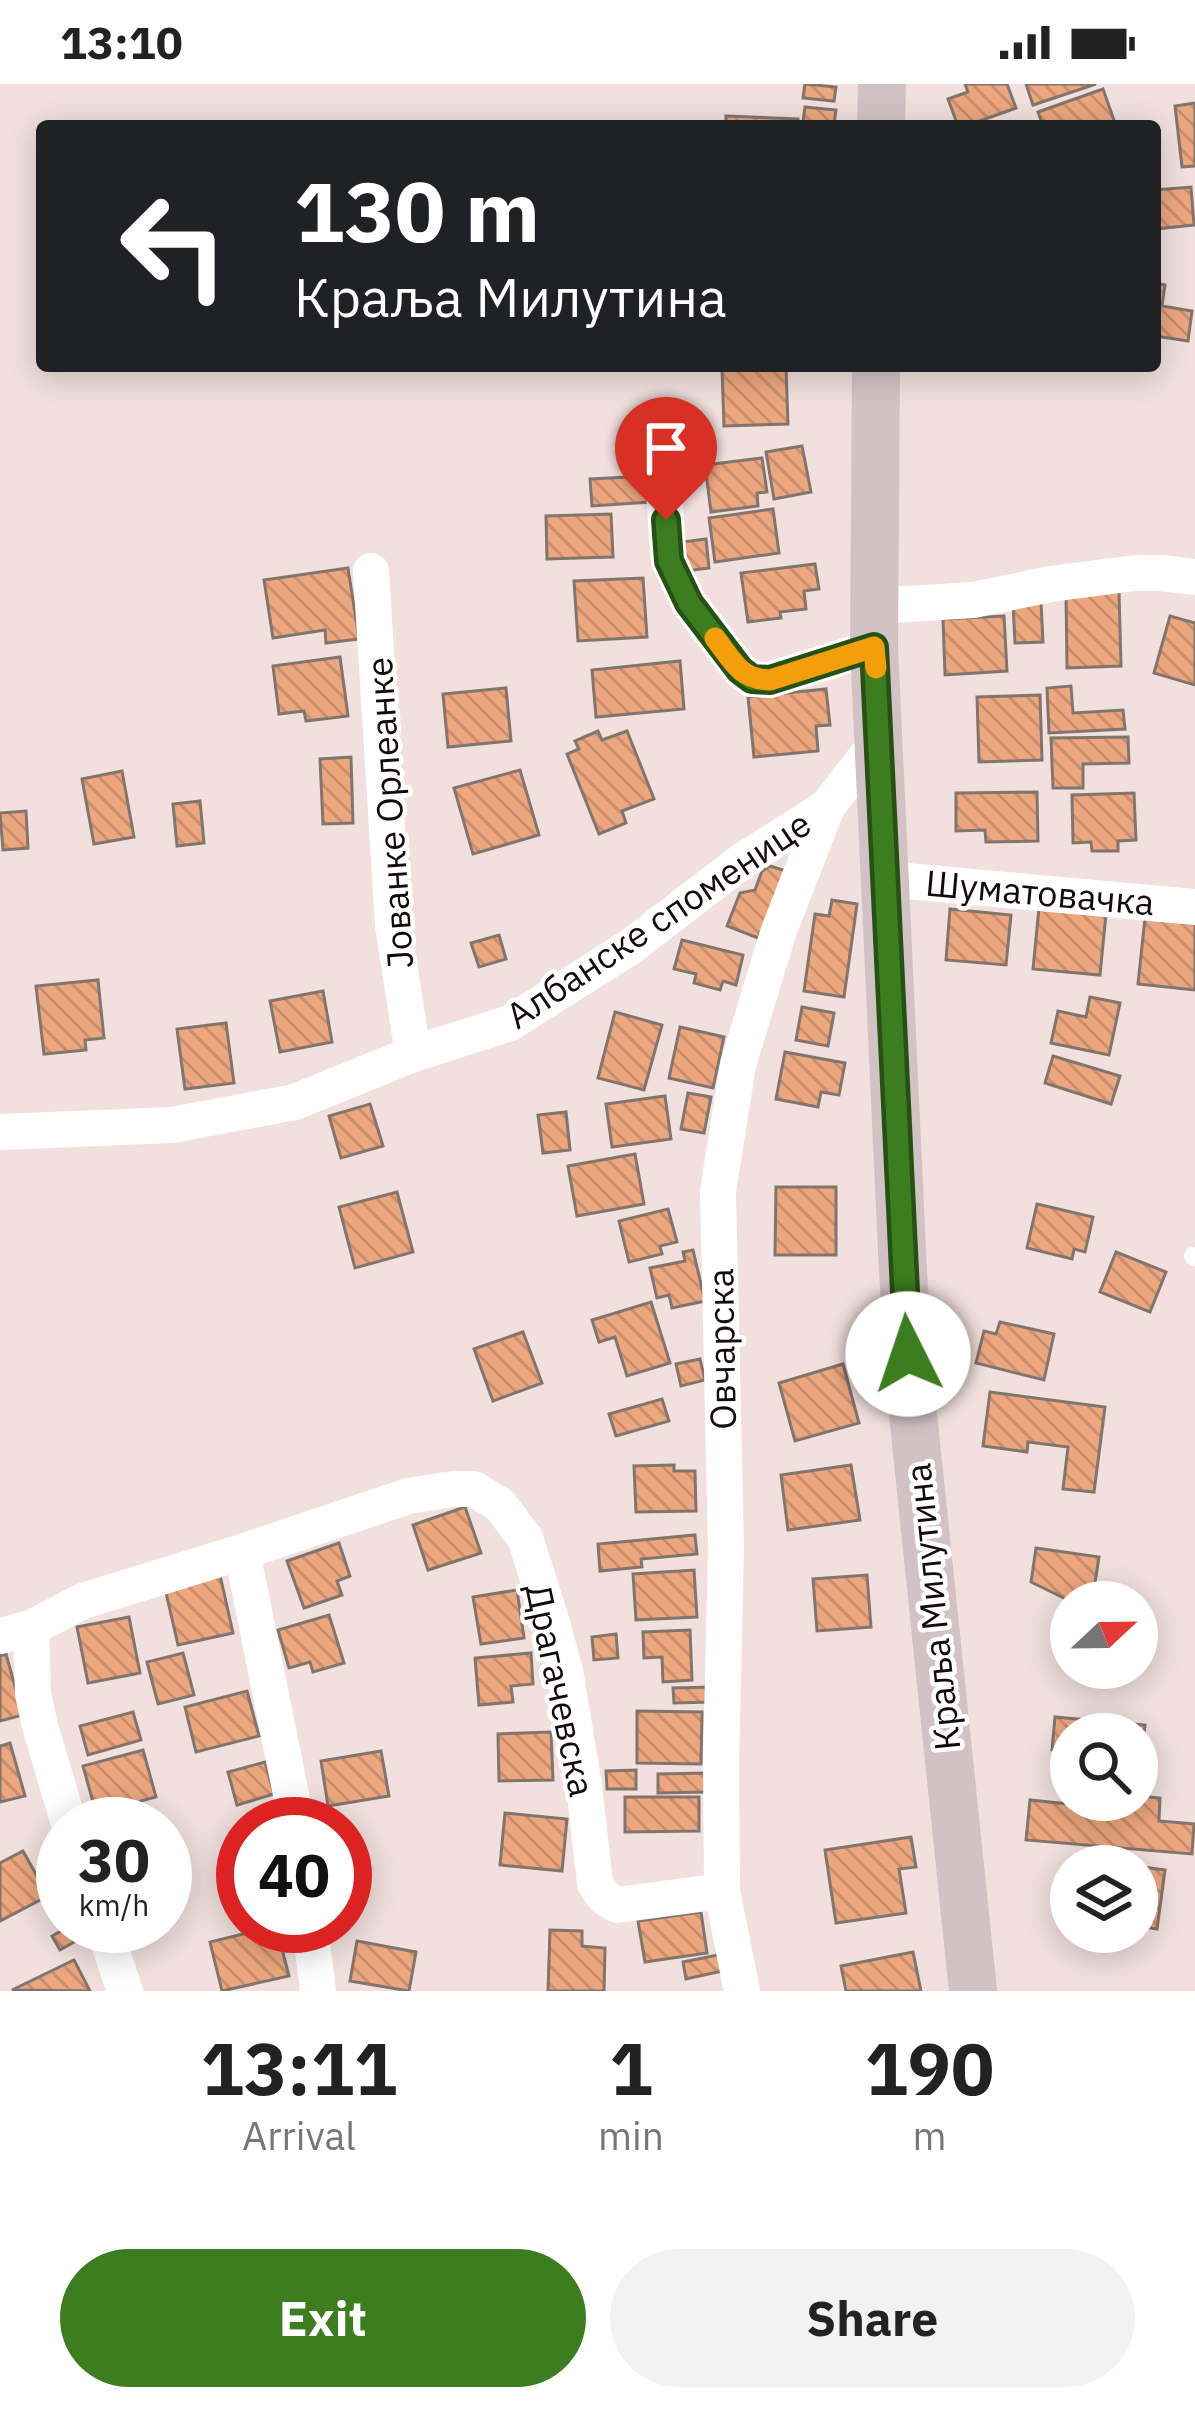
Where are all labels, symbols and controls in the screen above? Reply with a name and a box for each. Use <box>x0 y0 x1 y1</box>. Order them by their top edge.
text: 13:10 <box>60 13 183 71</box>
text: 130 m <box>294 156 540 265</box>
icon: left <box>96 168 252 324</box>
text: Краља Милутина <box>294 262 727 332</box>
pin <box>615 397 717 520</box>
icon: arrive <box>633 415 699 481</box>
street label: Јованке Орлеанке <box>355 656 423 970</box>
street label: Албанске споменице <box>497 800 819 1038</box>
street label: Шуматовачка <box>924 859 1156 925</box>
street label: Овчарска <box>696 1268 746 1430</box>
position arrow <box>845 1291 971 1417</box>
street label: Краља Милутина <box>894 1461 970 1753</box>
street label: Драгачевска <box>516 1579 606 1801</box>
north arrow <box>1050 1581 1158 1689</box>
map controls <box>1050 1581 1158 1953</box>
button: search <box>1050 1713 1158 1821</box>
speed limit sign: 40 <box>216 1797 372 1953</box>
text: 30 <box>78 1820 150 1899</box>
button: layers <box>1050 1845 1158 1953</box>
text: km/h <box>79 1885 149 1924</box>
text: 13:11 <box>201 2021 397 2115</box>
text: 1 <box>609 2021 653 2115</box>
text: 190 <box>865 2021 994 2115</box>
text: Arrival <box>242 2110 356 2161</box>
text: min <box>598 2110 664 2161</box>
text: m <box>912 2110 947 2161</box>
button: Exit <box>60 2249 586 2387</box>
button: Share <box>610 2249 1135 2387</box>

